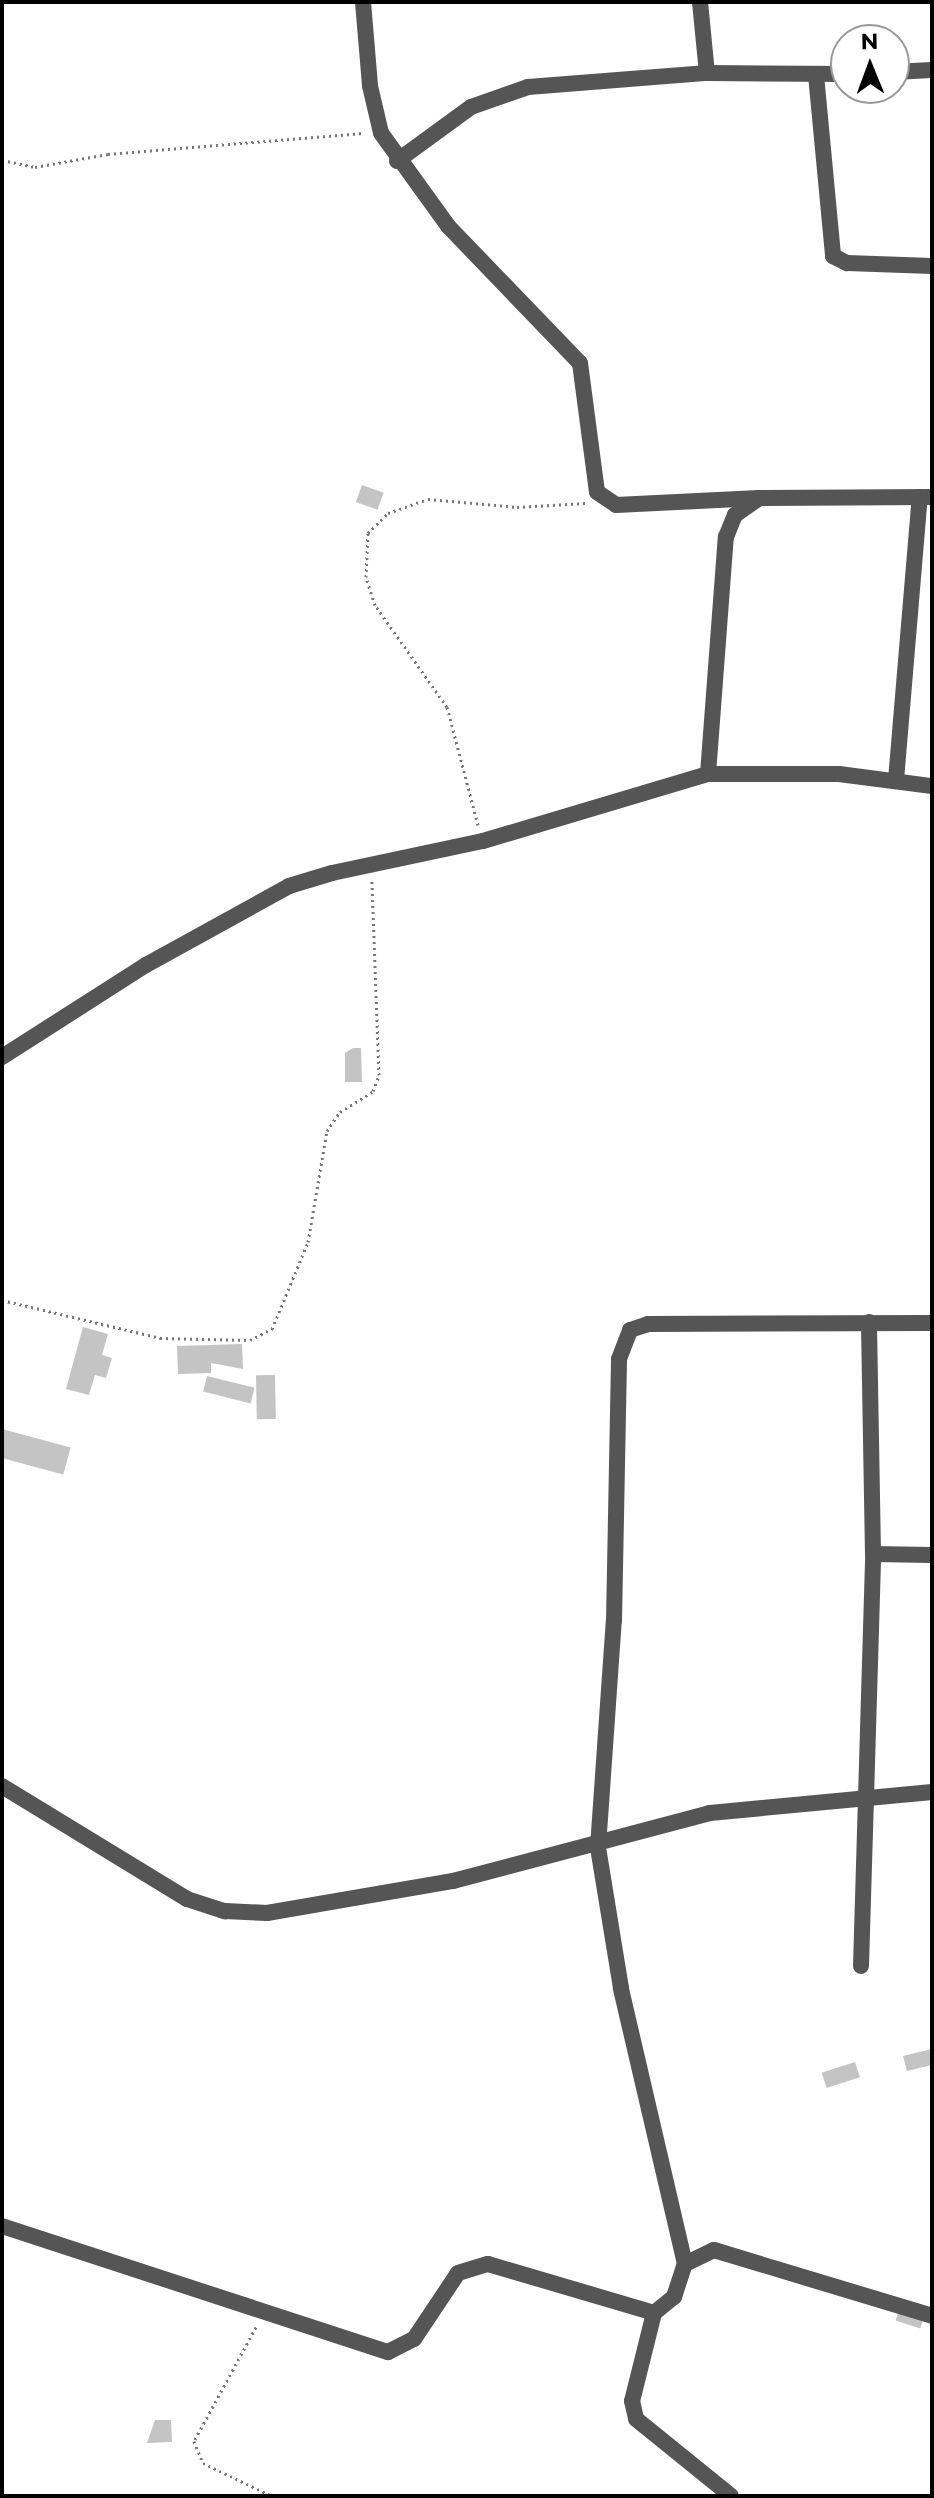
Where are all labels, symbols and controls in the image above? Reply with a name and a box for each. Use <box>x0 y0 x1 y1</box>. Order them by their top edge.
north arrow <box>830 24 910 104</box>
text: N <box>860 28 879 55</box>

